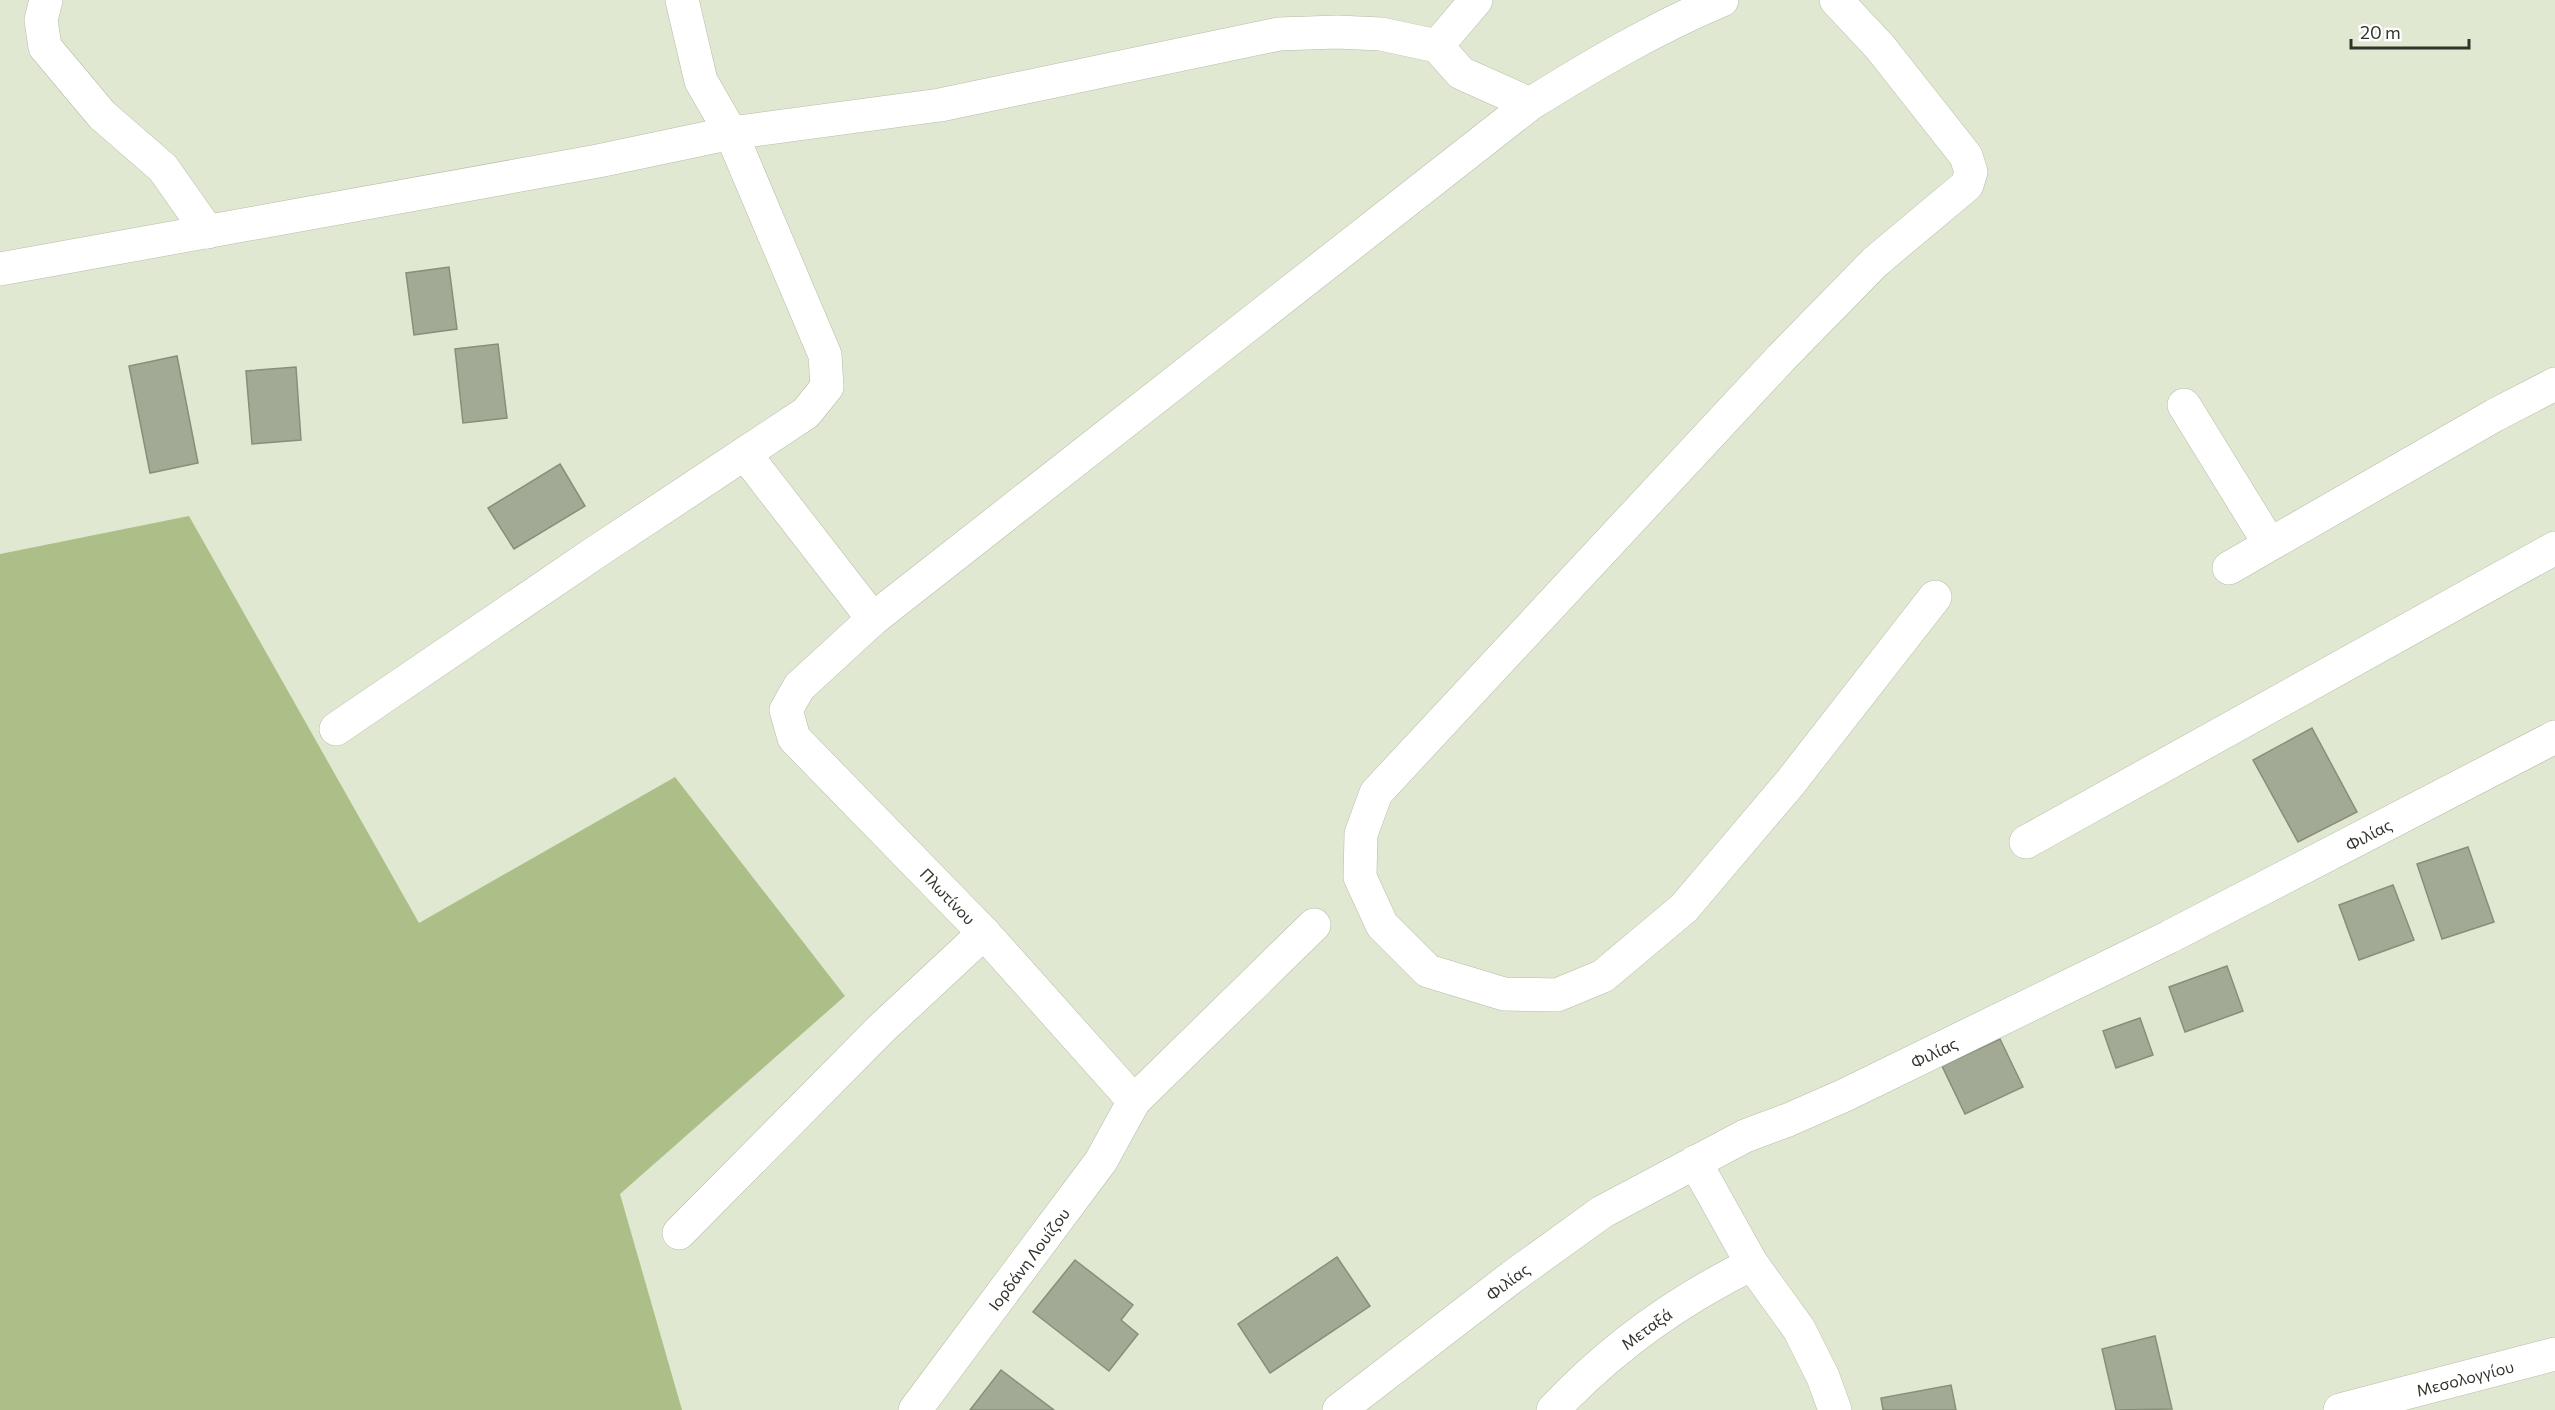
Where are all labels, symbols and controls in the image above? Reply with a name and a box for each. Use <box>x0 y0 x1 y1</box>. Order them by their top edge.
scale bar <box>2351 12 2470 50</box>
text: 20 m <box>2360 21 2401 43</box>
street label: Φιλίας <box>2342 814 2394 854</box>
street label: Πλωτίνου <box>917 864 979 928</box>
street label: Φιλίας <box>1907 1032 1960 1071</box>
street label: Ιορδάνη Λουίζου <box>984 1204 1073 1314</box>
street label: Φιλίας <box>1482 1258 1533 1303</box>
street label: Μεταξά <box>1617 1303 1675 1353</box>
street label: Μεσολογγίου <box>2414 1356 2516 1399</box>

